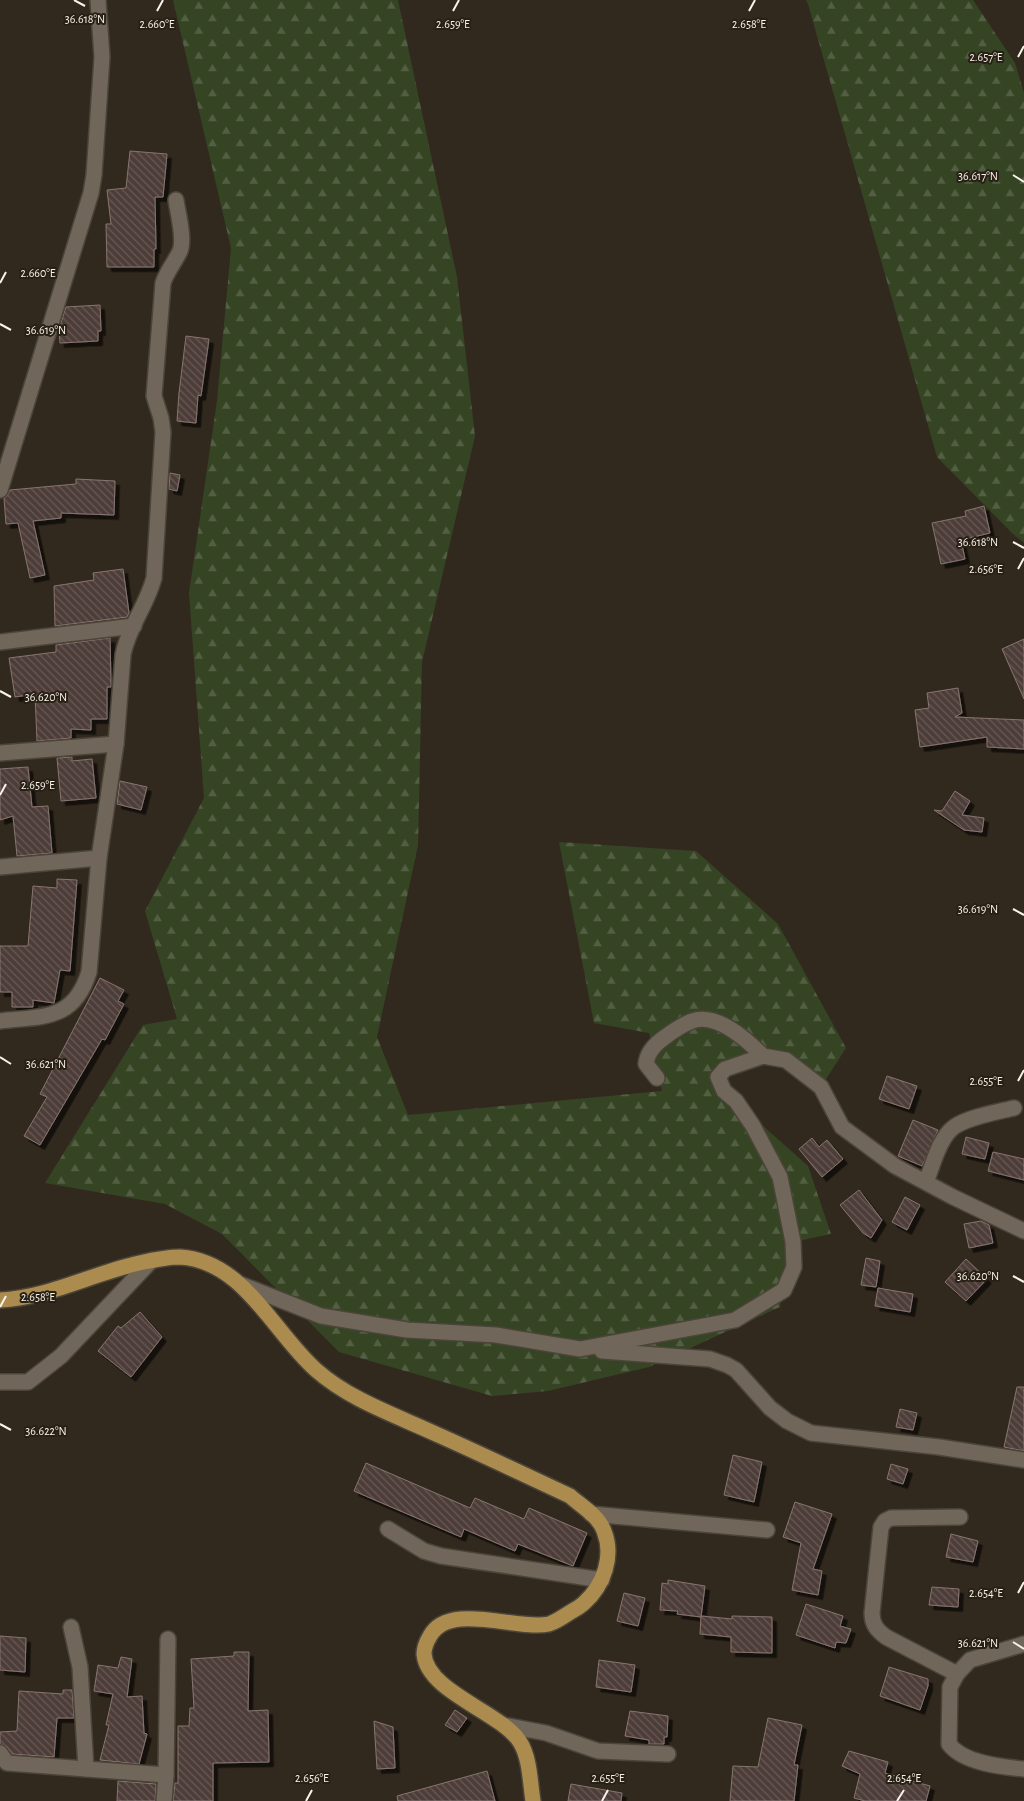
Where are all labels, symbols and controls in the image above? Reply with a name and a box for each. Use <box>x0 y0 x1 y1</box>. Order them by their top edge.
text: 36.618°N <box>65 13 105 25</box>
text: 2.660°E <box>139 18 175 30</box>
text: 2.659°E <box>436 18 470 30</box>
text: 2.658°E <box>732 18 766 30</box>
text: 2.657°E <box>969 51 1003 63</box>
text: 36.617°N <box>958 170 998 182</box>
text: 2.660°E <box>20 267 56 279</box>
text: 36.619°N <box>26 324 66 336</box>
text: 36.618°N <box>958 536 998 548</box>
text: 2.656°E <box>969 563 1003 575</box>
text: 36.620°N <box>25 691 67 703</box>
text: 2.659°E <box>21 779 55 791</box>
text: 36.619°N <box>958 903 998 915</box>
text: 36.621°N <box>26 1058 66 1070</box>
text: 2.655°E <box>969 1075 1003 1087</box>
text: 36.620°N <box>957 1270 999 1282</box>
text: 2.658°E <box>21 1291 55 1303</box>
text: 36.622°N <box>25 1425 67 1437</box>
text: 2.654°E <box>969 1587 1003 1599</box>
text: 36.621°N <box>958 1637 998 1649</box>
text: 2.656°E <box>295 1772 329 1784</box>
text: 2.655°E <box>591 1772 625 1784</box>
text: 2.654°E <box>887 1772 921 1784</box>

